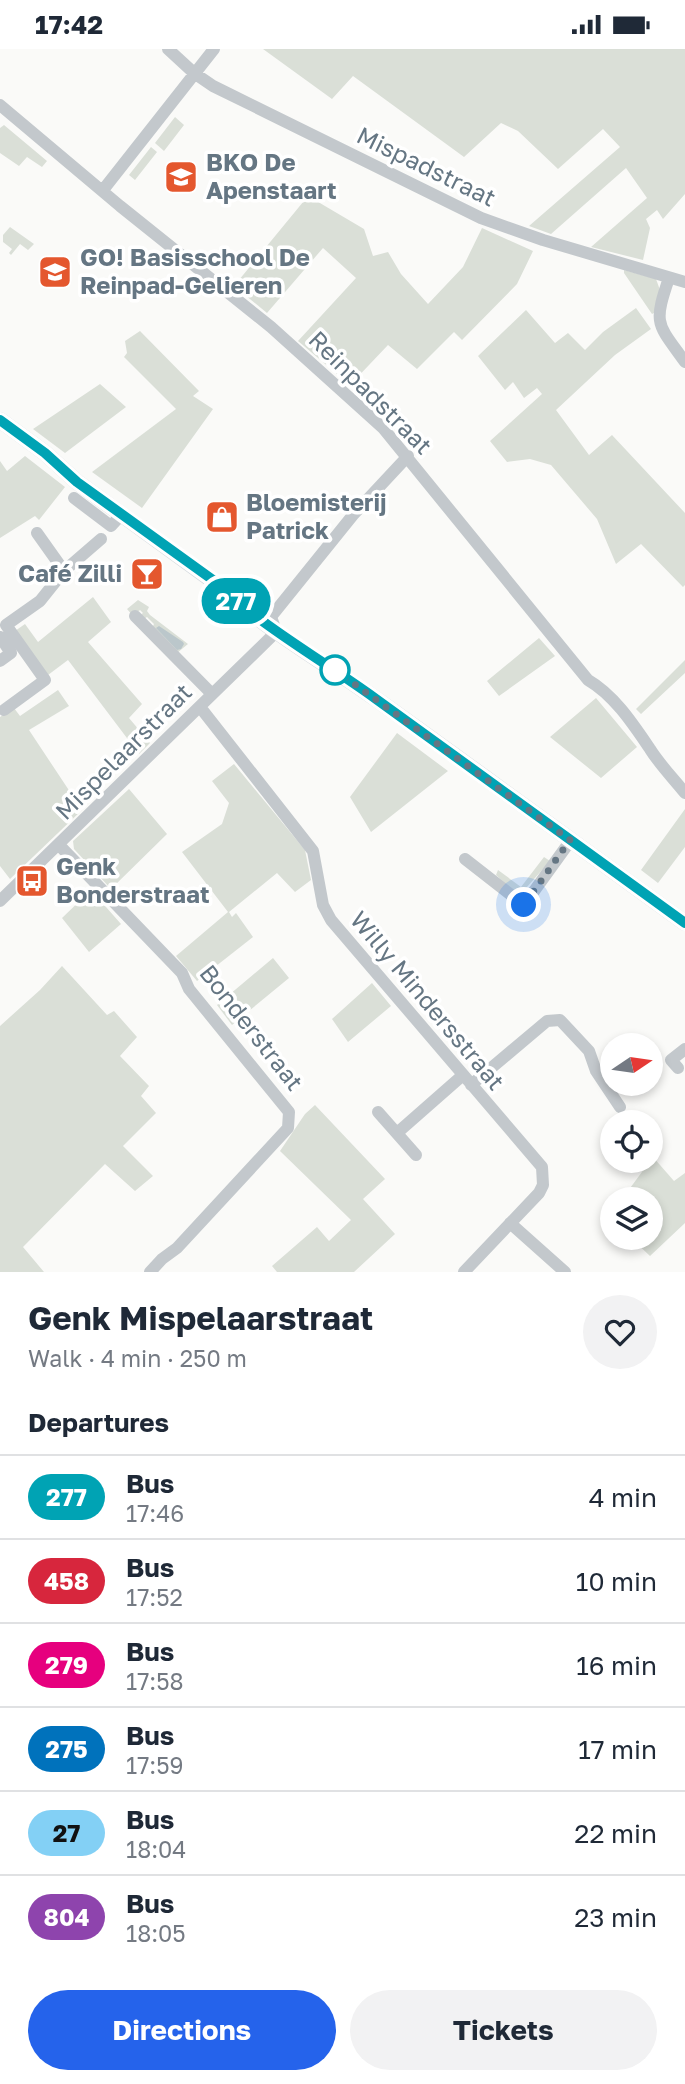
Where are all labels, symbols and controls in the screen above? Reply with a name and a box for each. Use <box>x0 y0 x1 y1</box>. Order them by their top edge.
text: 17:42 <box>35 9 103 40</box>
street label: Mispadstraat <box>353 120 501 212</box>
place label: BKO De Apenstaart <box>206 147 337 204</box>
school or university icon: BKO De Apenstaart <box>162 158 200 196</box>
place label: GO! Basisschool De Reinpad-Gelieren <box>80 242 310 299</box>
school or university icon: GO! Basisschool De Reinpad-Gelieren <box>36 253 74 291</box>
street label: Reinpadstraat <box>303 324 439 460</box>
place label: Bloemisterij Patrick <box>246 487 387 544</box>
shop icon: Bloemisterij Patrick <box>203 498 241 536</box>
bar icon: Café Zilli <box>128 555 166 593</box>
place label: Café Zilli <box>18 558 122 587</box>
line badge: 277 <box>196 578 276 624</box>
text: 277 <box>216 586 256 615</box>
unlabelled marker <box>320 655 350 685</box>
street label: Mispelaarstraat <box>49 677 197 825</box>
place label: Genk Bonderstraat <box>56 851 210 908</box>
bus stop icon: Genk Bonderstraat <box>13 862 51 900</box>
your location <box>506 887 541 922</box>
street label: Willy Mindersstraat <box>345 905 511 1095</box>
street label: Bonderstraat <box>194 959 310 1096</box>
north arrow <box>600 1033 663 1095</box>
map controls <box>600 1033 663 1250</box>
button: locate <box>600 1110 663 1173</box>
button: layers <box>600 1187 663 1250</box>
button: heart <box>583 1295 657 1369</box>
text: Genk Mispelaarstraat <box>28 1298 373 1337</box>
text: Walk · 4 min · 250 m <box>28 1344 247 1372</box>
text: Departures <box>28 1407 169 1438</box>
text: Bus <box>126 1468 174 1499</box>
text: 277 <box>46 1482 87 1511</box>
text: 4 min <box>589 1482 657 1513</box>
text: 17:46 <box>126 1499 184 1527</box>
text: Bus <box>126 1552 174 1583</box>
text: 458 <box>44 1566 89 1595</box>
text: 10 min <box>576 1566 657 1597</box>
text: 17:52 <box>126 1583 183 1611</box>
text: Bus <box>126 1636 174 1667</box>
text: 279 <box>45 1650 88 1679</box>
text: 16 min <box>576 1650 657 1681</box>
text: 17:58 <box>126 1667 184 1695</box>
text: Bus <box>126 1720 174 1751</box>
text: 275 <box>45 1734 88 1763</box>
text: 17 min <box>578 1734 657 1765</box>
text: 17:59 <box>126 1751 184 1779</box>
text: Bus <box>126 1804 174 1835</box>
text: 27 <box>53 1818 80 1847</box>
text: 22 min <box>574 1818 657 1849</box>
text: 18:04 <box>126 1835 186 1863</box>
text: Bus <box>126 1888 174 1919</box>
text: 804 <box>44 1902 89 1931</box>
text: 23 min <box>574 1902 657 1933</box>
text: 18:05 <box>126 1919 186 1947</box>
button: Directions <box>28 1990 336 2070</box>
button: Tickets <box>350 1990 657 2070</box>

